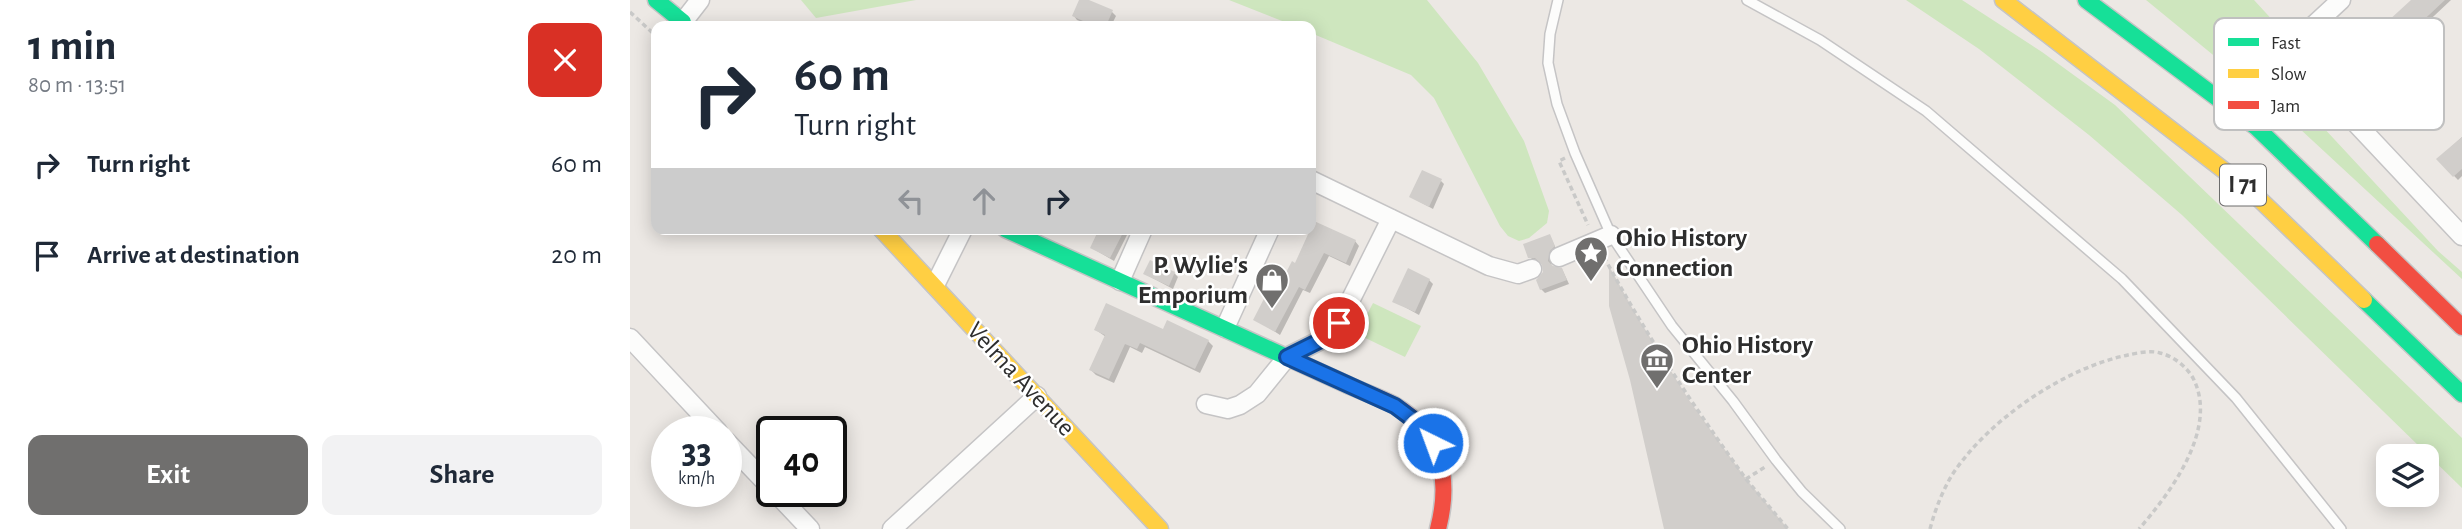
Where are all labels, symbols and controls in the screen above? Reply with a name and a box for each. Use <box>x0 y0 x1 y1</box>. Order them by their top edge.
legend <box>2214 18 2444 130</box>
button: close <box>528 23 602 97</box>
text: 1 min <box>28 25 117 67</box>
text: Fast <box>2271 34 2301 53</box>
icon: right <box>679 49 770 140</box>
text: 60 m <box>794 51 890 100</box>
text: Slow <box>2271 65 2307 84</box>
text: 80 m · 13:51 <box>28 74 126 97</box>
text: Jam <box>2271 97 2300 116</box>
text: Turn right <box>794 109 916 141</box>
icon: right <box>28 146 66 184</box>
text: Turn right <box>87 151 190 177</box>
text: 60 m <box>551 151 602 177</box>
road number: I 71 <box>2220 164 2266 205</box>
icon: left <box>892 182 930 220</box>
icon: ahead <box>965 182 1003 220</box>
icon: right <box>1038 182 1076 220</box>
place label: Ohio History Connection <box>1616 225 1747 281</box>
place icon: Ohio History Connection <box>1572 234 1610 283</box>
icon: arrive <box>28 237 66 275</box>
text: Arrive at destination <box>87 242 300 268</box>
text: 20 m <box>551 242 602 268</box>
place label: P. Wylie's Emporium <box>1138 252 1248 308</box>
shop icon: P. Wylie's Emporium <box>1253 261 1291 310</box>
pin <box>1309 293 1369 353</box>
icon: arrive <box>1320 304 1358 342</box>
street label: Velma Avenue <box>962 317 1080 441</box>
place label: Ohio History Center <box>1682 332 1813 388</box>
museum icon: Ohio History Center <box>1638 341 1676 390</box>
position arrow <box>1396 406 1470 480</box>
speed limit sign: 40 <box>756 416 847 507</box>
button: Exit <box>28 435 308 515</box>
button: Share <box>322 435 602 515</box>
text: 33 <box>681 435 712 470</box>
map controls <box>2376 444 2439 507</box>
button: layers <box>2376 444 2439 507</box>
text: km/h <box>678 470 715 488</box>

